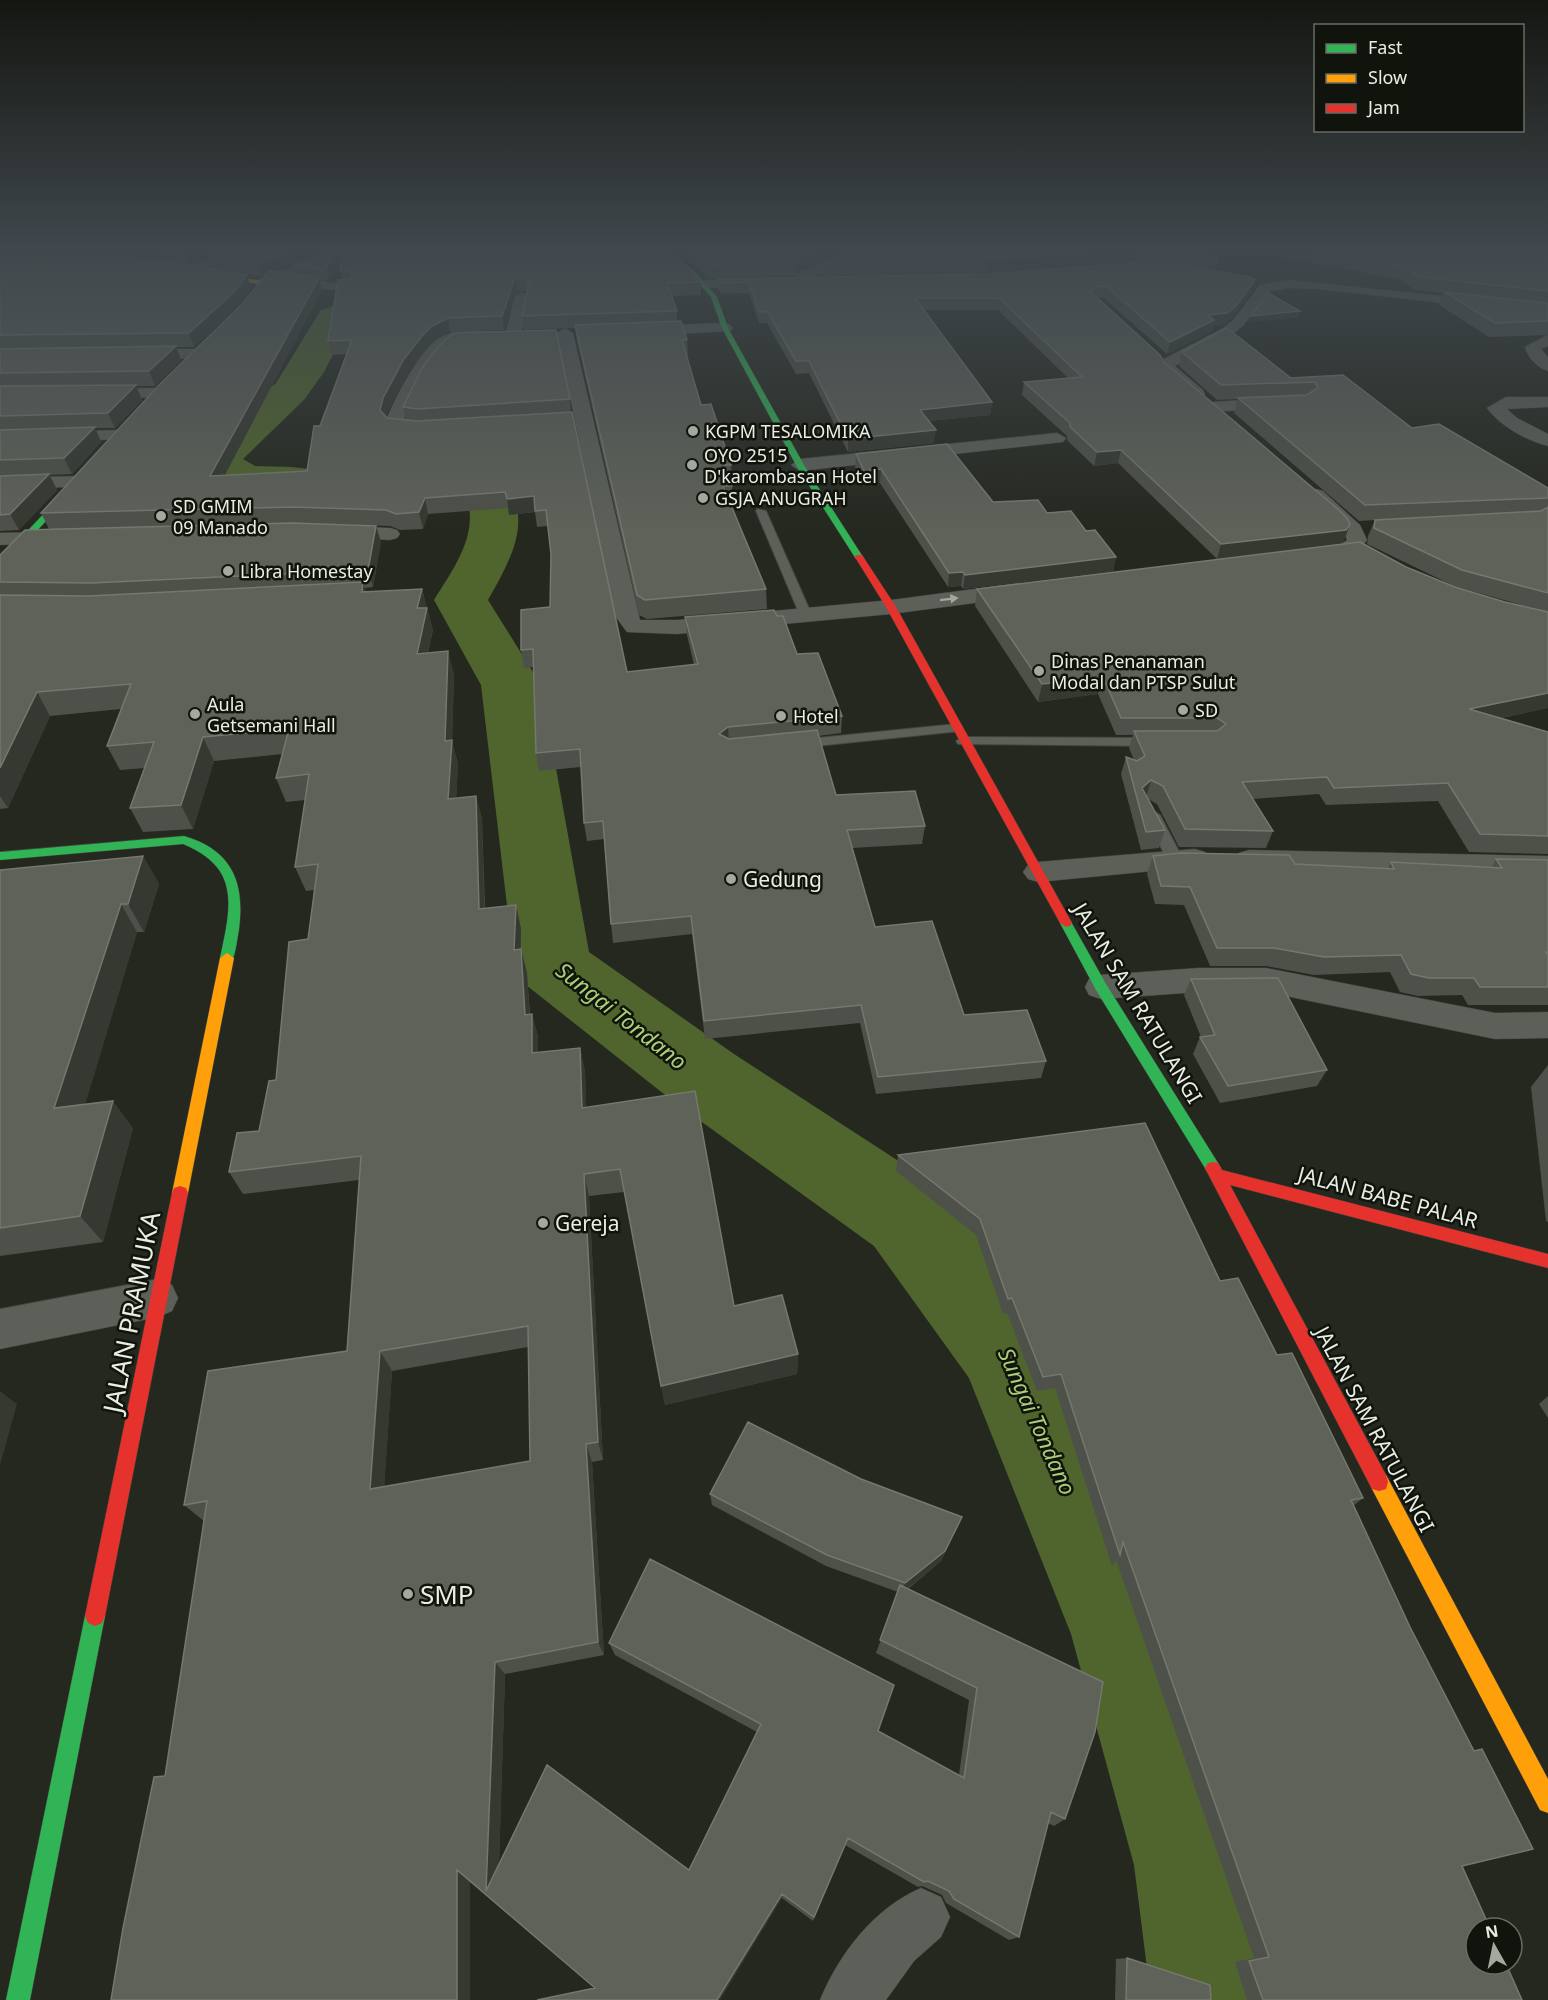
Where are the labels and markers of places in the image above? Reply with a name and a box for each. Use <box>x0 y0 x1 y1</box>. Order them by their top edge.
place label: KGPM TESALOMIKA <box>705 419 871 443</box>
marker: KGPM TESALOMIKA <box>686 424 700 438</box>
place label: OYO 2515 D'karombasan Hotel <box>704 443 877 488</box>
marker: OYO 2515 D'karombasan Hotel <box>685 458 699 472</box>
place label: GSJA ANUGRAH <box>715 486 847 510</box>
marker: GSJA ANUGRAH <box>696 491 710 505</box>
place label: SD GMIM 09 Manado <box>173 494 268 539</box>
marker: SD GMIM 09 Manado <box>154 509 168 523</box>
place label: Libra Homestay <box>240 559 373 583</box>
marker: Libra Homestay <box>221 564 235 578</box>
place label: Dinas Penanaman Modal dan PTSP Sulut <box>1051 649 1236 694</box>
marker: Dinas Penanaman Modal dan PTSP Sulut <box>1032 664 1046 678</box>
place label: Aula Getsemani Hall <box>207 692 336 737</box>
place label: SD <box>1195 698 1218 722</box>
marker: SD <box>1176 703 1190 717</box>
place label: Hotel <box>793 704 839 728</box>
marker: Aula Getsemani Hall <box>188 707 202 721</box>
marker: Hotel <box>774 709 788 723</box>
place label: Gedung <box>743 865 822 893</box>
marker: Gedung <box>724 872 738 886</box>
place label: Gereja <box>555 1209 619 1237</box>
marker: Gereja <box>536 1216 550 1230</box>
place label: SMP <box>420 1576 474 1612</box>
marker: SMP <box>401 1587 415 1601</box>

